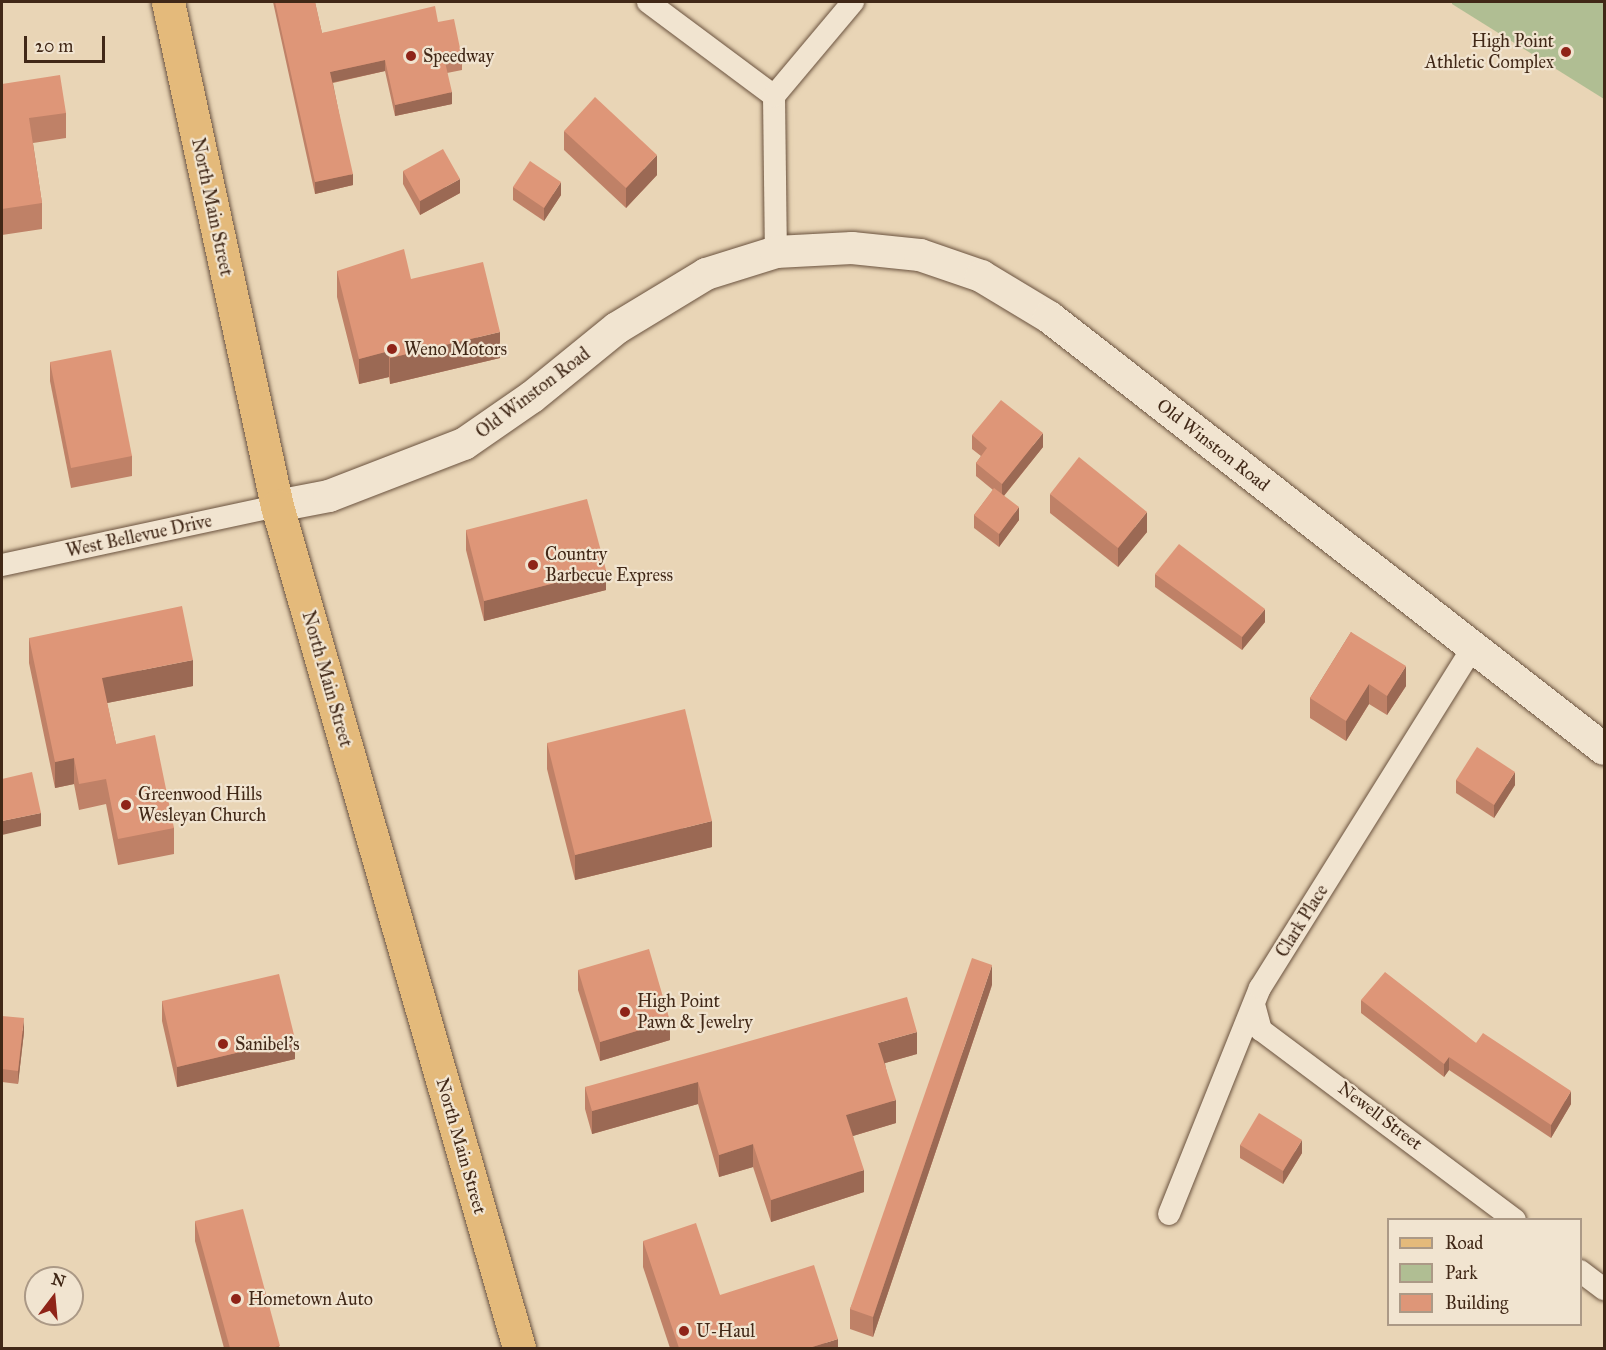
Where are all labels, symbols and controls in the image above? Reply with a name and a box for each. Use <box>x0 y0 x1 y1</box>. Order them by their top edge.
scale bar <box>27 24 108 62</box>
place label: High Point Athletic Complex <box>1425 31 1554 74</box>
text: 20 m <box>35 35 73 57</box>
place label: Speedway <box>423 45 494 67</box>
marker: High Point Athletic Complex <box>1559 45 1573 59</box>
marker: Speedway <box>404 49 418 63</box>
street label: North Main Street <box>187 136 237 278</box>
place label: Weno Motors <box>404 338 507 360</box>
marker: Weno Motors <box>385 342 399 356</box>
street label: Old Winston Road <box>472 343 594 443</box>
street label: Old Winston Road <box>1152 394 1274 496</box>
street label: West Bellevue Drive <box>64 510 214 562</box>
place label: Country Barbecue Express <box>545 544 673 586</box>
marker: Country Barbecue Express <box>526 558 540 572</box>
street label: North Main Street <box>297 608 357 750</box>
place label: Greenwood Hills Wesleyan Church <box>138 784 266 826</box>
marker: Greenwood Hills Wesleyan Church <box>119 798 133 812</box>
street label: Clark Place <box>1271 881 1333 961</box>
place label: High Point Pawn & Jewelry <box>637 991 753 1034</box>
marker: High Point Pawn & Jewelry <box>618 1005 632 1019</box>
place label: Sanibel's <box>235 1033 300 1055</box>
marker: Sanibel's <box>216 1037 230 1051</box>
street label: North Main Street <box>431 1075 491 1217</box>
street label: Newell Street <box>1334 1077 1426 1155</box>
legend <box>1387 1218 1582 1326</box>
text: Road <box>1445 1232 1483 1254</box>
text: Park <box>1445 1262 1478 1284</box>
north arrow <box>24 1266 84 1326</box>
text: N <box>49 1269 68 1291</box>
place label: Hometown Auto <box>248 1288 373 1310</box>
marker: Hometown Auto <box>229 1292 243 1306</box>
text: Building <box>1445 1292 1508 1314</box>
place label: U-Haul <box>696 1320 755 1342</box>
marker: U-Haul <box>677 1324 691 1338</box>

